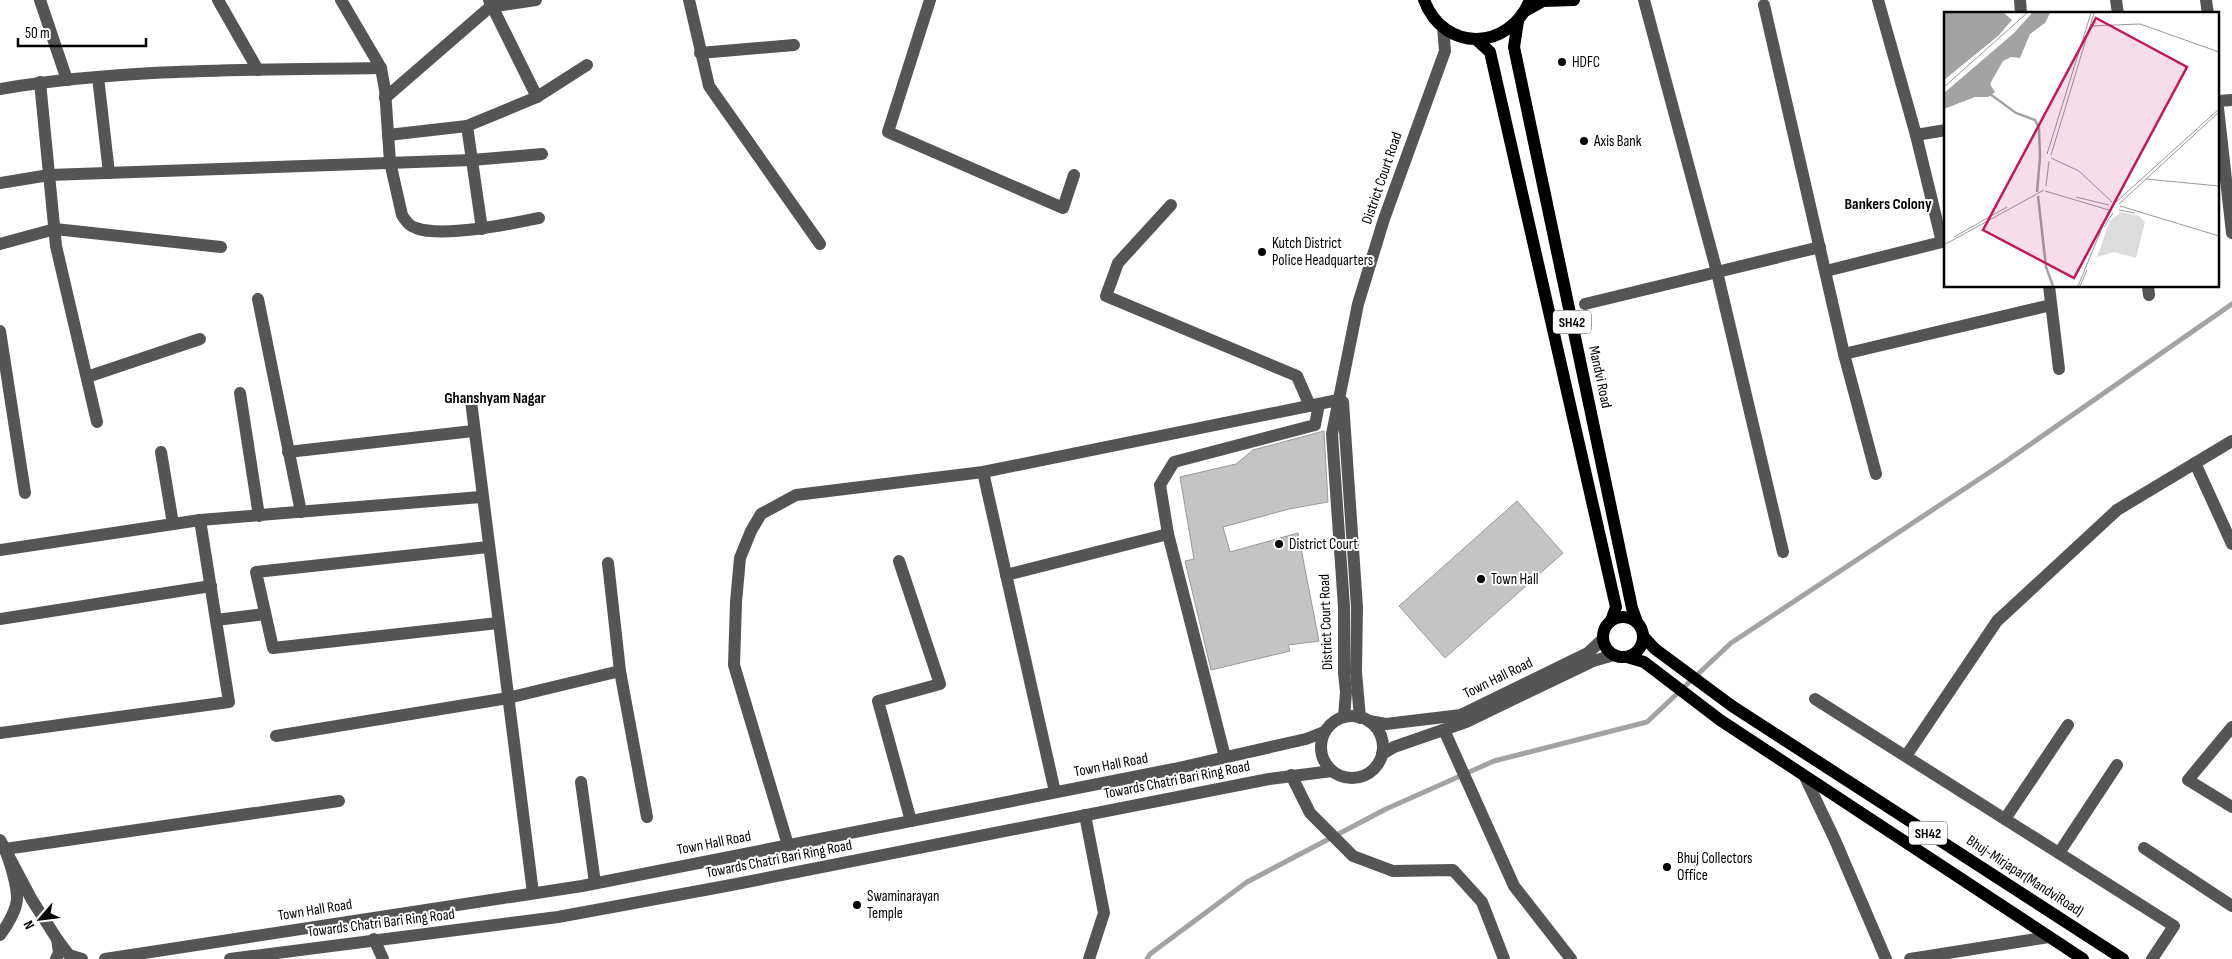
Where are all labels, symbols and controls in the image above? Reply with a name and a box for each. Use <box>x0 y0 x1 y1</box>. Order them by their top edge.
inset map <box>1944 12 2220 288</box>
scale bar <box>18 15 145 47</box>
text: 50 m <box>25 24 50 43</box>
place label: HDFC <box>1572 53 1600 72</box>
marker: HDFC <box>1556 56 1568 68</box>
street label: District Court Road <box>1357 129 1407 227</box>
place label: Axis Bank <box>1593 132 1642 151</box>
marker: Axis Bank <box>1578 135 1590 147</box>
district label: Bankers Colony <box>1844 195 1932 214</box>
place label: Kutch District Police Headquarters <box>1272 234 1373 270</box>
marker: Kutch District Police Headquarters <box>1256 246 1268 258</box>
road number: SH42 <box>1553 311 1591 334</box>
street label: Mandvi Road <box>1584 344 1616 410</box>
district label: Ghanshyam Nagar <box>444 389 546 408</box>
place label: District Court <box>1289 535 1358 554</box>
marker: District Court <box>1273 538 1285 550</box>
place label: Town Hall <box>1491 570 1538 589</box>
marker: Town Hall <box>1475 573 1487 585</box>
street label: District Court Road <box>1315 574 1337 670</box>
street label: Town Hall Road <box>1460 653 1536 703</box>
street label: Town Hall Road <box>1072 749 1150 781</box>
street label: Towards Chatri Bari Ring Road <box>1102 757 1252 803</box>
road number: SH42 <box>1909 821 1947 844</box>
street label: Town Hall Road <box>675 827 753 859</box>
street label: Bhuj-Mirjapar(MandviRoad) <box>1963 831 2087 921</box>
street label: Towards Chatri Bari Ring Road <box>704 836 854 882</box>
place label: Bhuj Collectors Office <box>1677 849 1752 885</box>
marker: Bhuj Collectors Office <box>1661 861 1673 873</box>
place label: Swaminarayan Temple <box>867 887 940 923</box>
north arrow <box>15 894 65 944</box>
street label: Town Hall Road <box>277 895 353 925</box>
marker: Swaminarayan Temple <box>851 899 863 911</box>
street label: Towards Chatri Bari Ring Road <box>306 905 456 941</box>
text: N <box>20 918 38 932</box>

